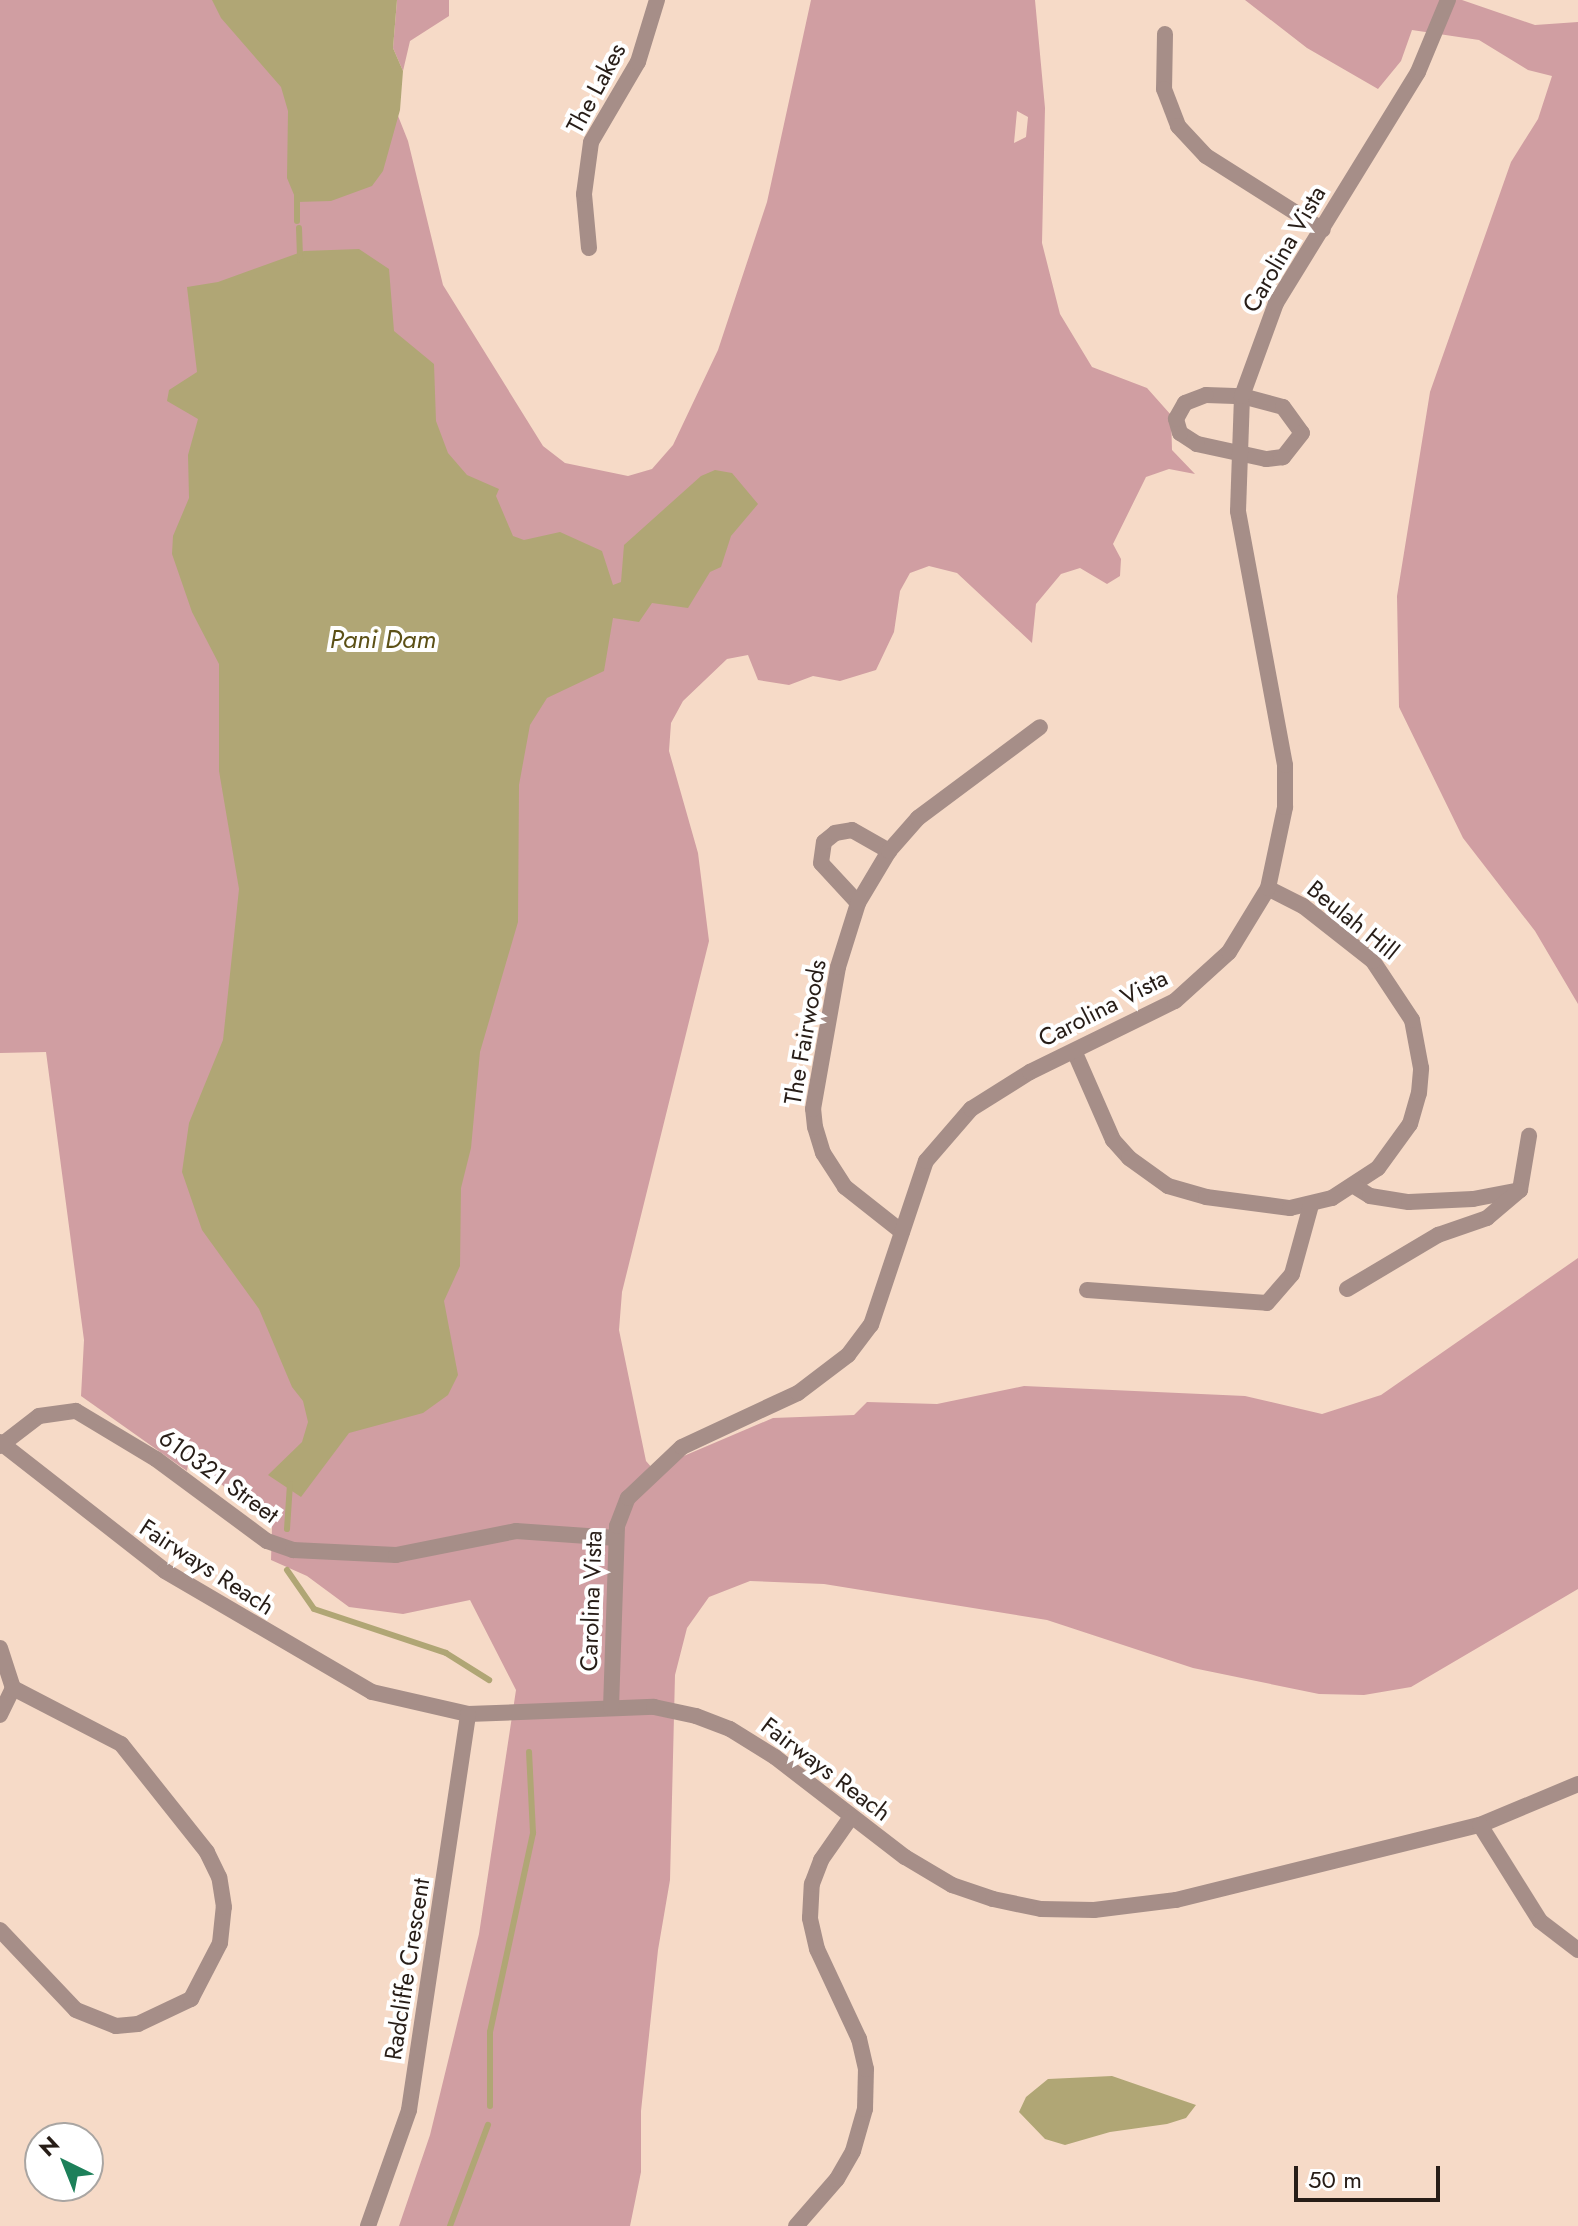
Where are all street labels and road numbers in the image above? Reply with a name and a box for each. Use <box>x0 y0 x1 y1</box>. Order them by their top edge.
street label: The Lakes <box>560 38 632 138</box>
street label: Carolina Vista <box>1236 181 1332 317</box>
street label: Beulah Hill <box>1301 874 1405 966</box>
street label: The Fairwoods <box>778 957 832 1107</box>
street label: Carolina Vista <box>1034 963 1172 1053</box>
street label: 610321 Street <box>153 1423 285 1529</box>
street label: Fairways Reach <box>134 1513 280 1621</box>
street label: Carolina Vista <box>574 1530 608 1672</box>
street label: Fairways Reach <box>756 1711 896 1827</box>
street label: Radcliffe Crescent <box>378 1876 436 2062</box>

